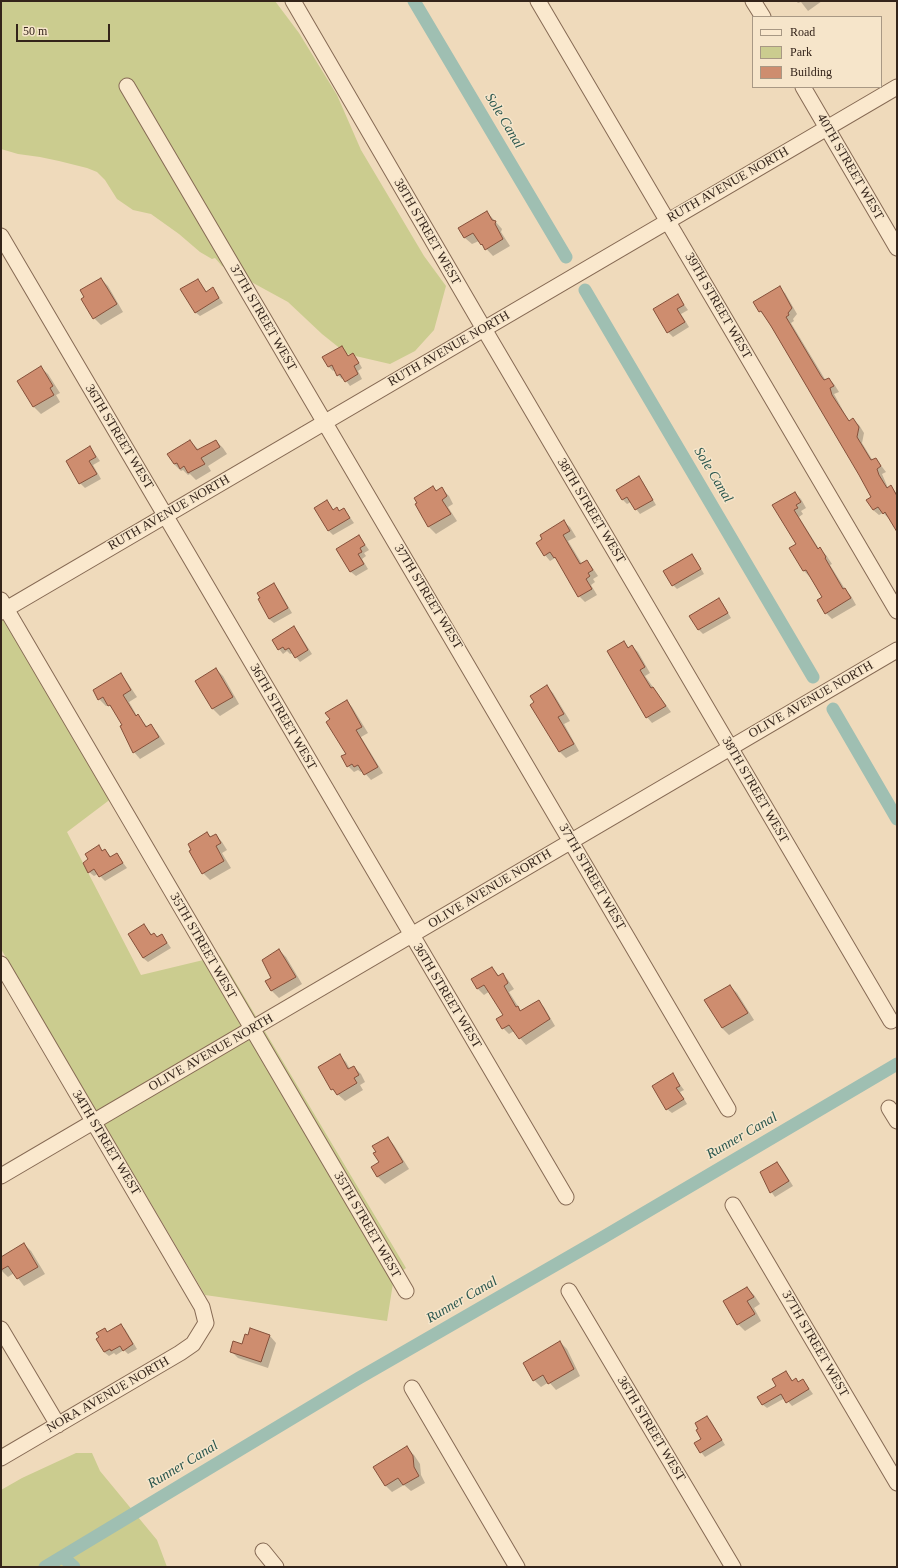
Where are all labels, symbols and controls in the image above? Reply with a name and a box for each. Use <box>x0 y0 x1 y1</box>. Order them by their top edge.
scale bar <box>18 16 112 42</box>
legend <box>752 16 882 88</box>
text: 50 m <box>23 24 47 38</box>
text: Road <box>790 25 815 39</box>
text: Park <box>790 45 812 59</box>
text: Building <box>790 65 832 79</box>
water label: Sole Canal <box>481 90 527 152</box>
street label: 40TH STREET WEST <box>813 111 887 223</box>
street label: RUTH AVENUE NORTH <box>664 144 792 226</box>
street label: 38TH STREET WEST <box>390 176 464 288</box>
street label: 39TH STREET WEST <box>681 250 755 362</box>
street label: 37TH STREET WEST <box>226 262 300 374</box>
street label: RUTH AVENUE NORTH <box>385 308 513 390</box>
street label: 36TH STREET WEST <box>81 382 157 492</box>
water label: Sole Canal <box>690 444 736 506</box>
street label: 38TH STREET WEST <box>553 456 629 566</box>
street label: RUTH AVENUE NORTH <box>105 472 233 554</box>
street label: 37TH STREET WEST <box>390 542 466 652</box>
street label: OLIVE AVENUE NORTH <box>746 658 876 742</box>
street label: 36TH STREET WEST <box>246 661 320 773</box>
street label: 38TH STREET WEST <box>718 734 792 846</box>
street label: 37TH STREET WEST <box>555 821 629 933</box>
street label: OLIVE AVENUE NORTH <box>425 846 555 932</box>
street label: 35TH STREET WEST <box>166 890 240 1002</box>
street label: 36TH STREET WEST <box>409 941 485 1051</box>
street label: OLIVE AVENUE NORTH <box>146 1011 276 1095</box>
street label: 34TH STREET WEST <box>68 1088 144 1198</box>
water label: Runner Canal <box>704 1109 780 1163</box>
street label: 35TH STREET WEST <box>330 1169 404 1281</box>
water label: Runner Canal <box>424 1273 500 1327</box>
street label: 37TH STREET WEST <box>778 1288 852 1400</box>
street label: NORA AVENUE NORTH <box>44 1353 172 1437</box>
street label: 36TH STREET WEST <box>613 1374 689 1484</box>
water label: Runner Canal <box>145 1437 221 1493</box>

